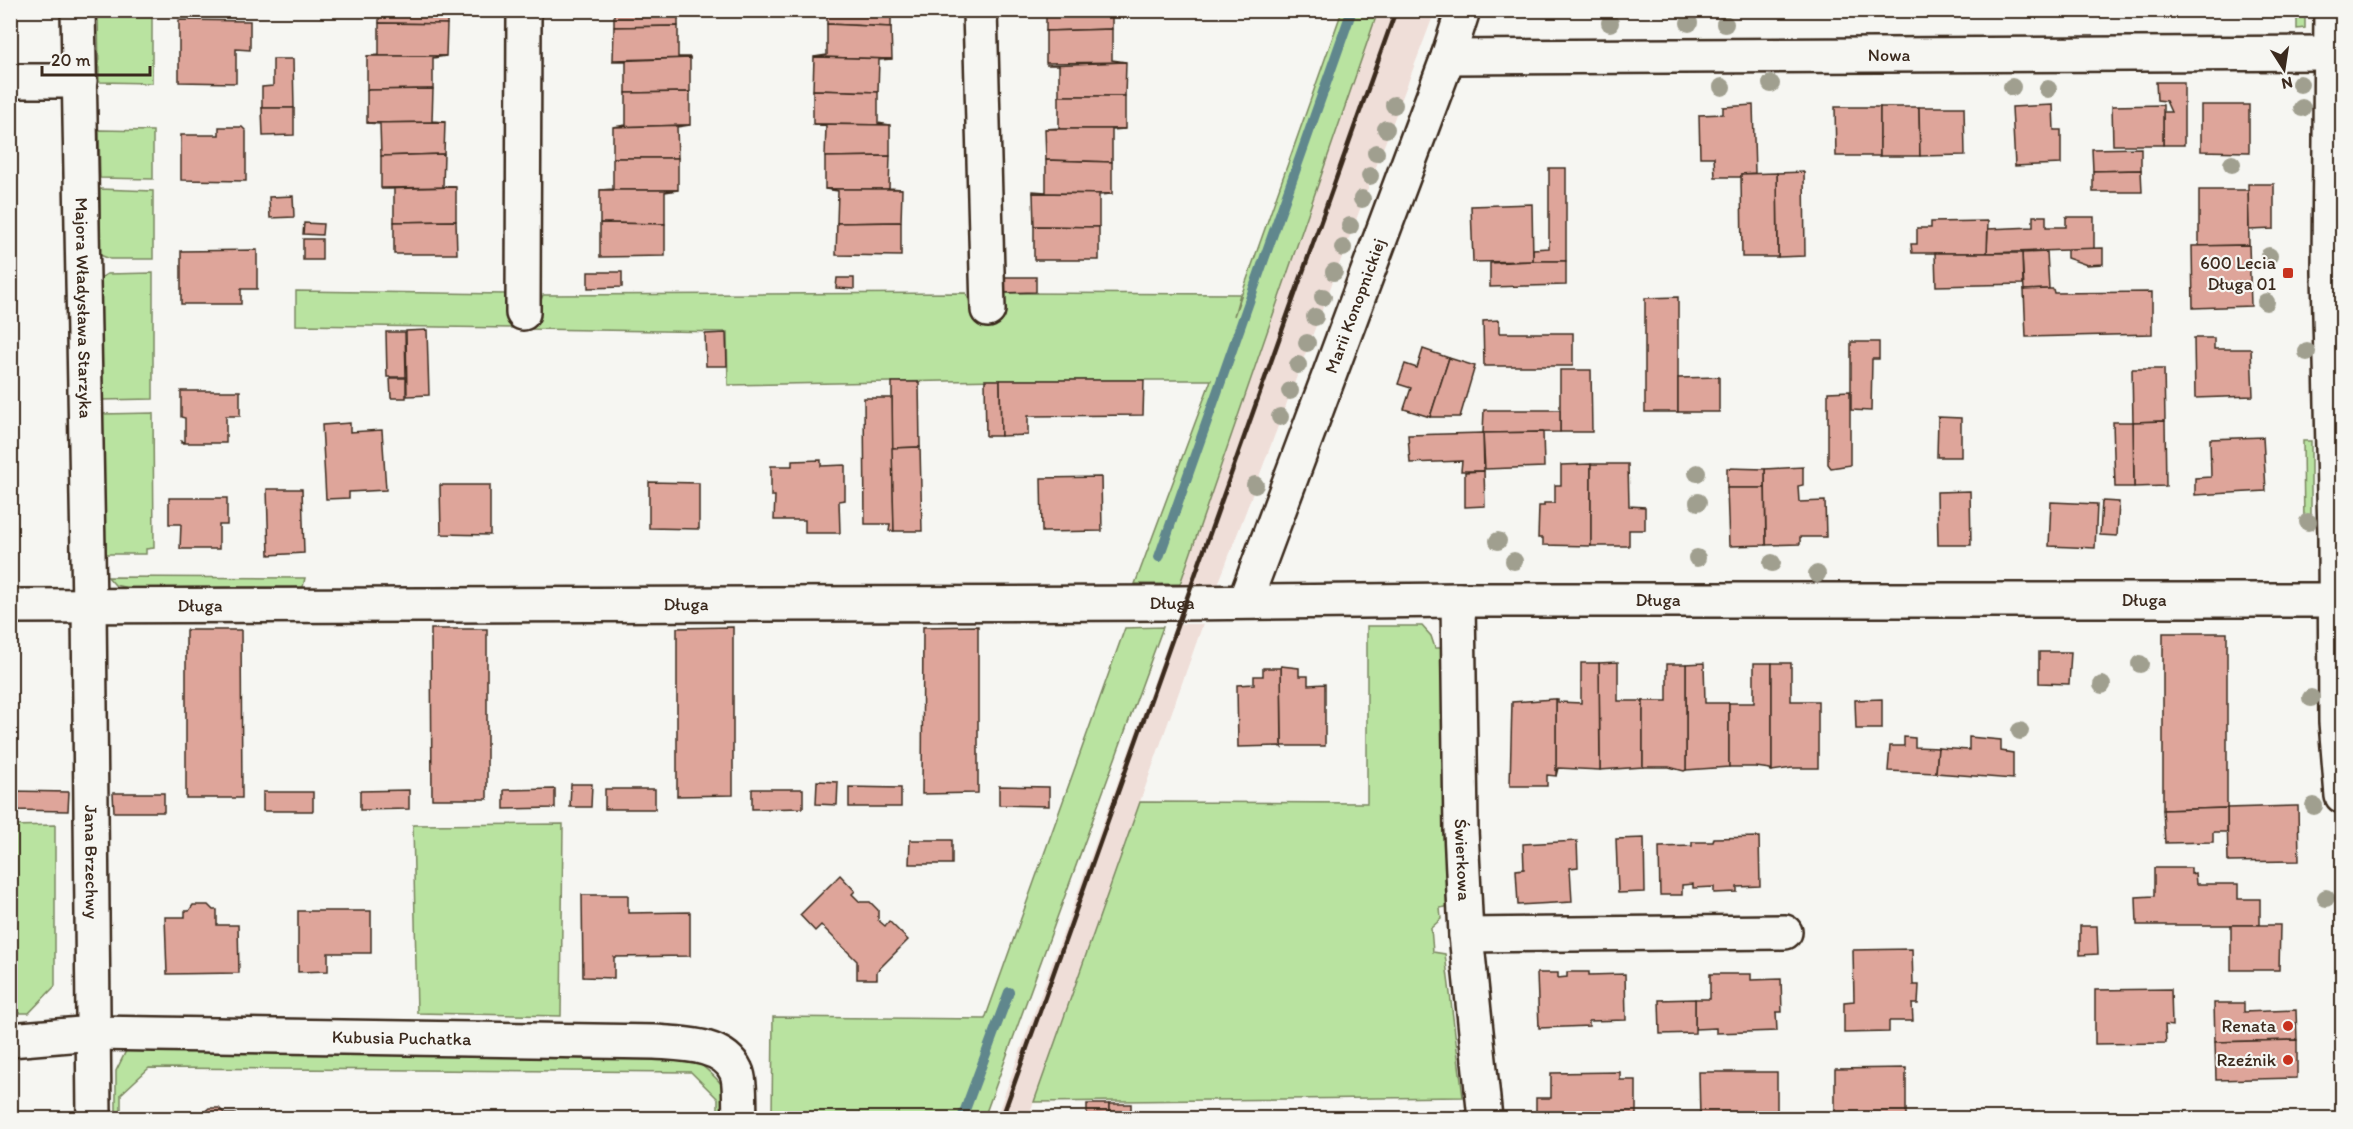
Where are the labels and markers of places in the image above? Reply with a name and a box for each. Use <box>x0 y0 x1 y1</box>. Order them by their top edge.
place label: 600 Lecia Długa 01 <box>2200 252 2277 295</box>
marker: 600 Lecia Długa 01 <box>2281 266 2295 280</box>
place label: Renata <box>2222 1015 2277 1037</box>
marker: Renata <box>2281 1019 2295 1033</box>
place label: Rzeźnik <box>2216 1049 2277 1071</box>
marker: Rzeźnik <box>2281 1053 2295 1067</box>

